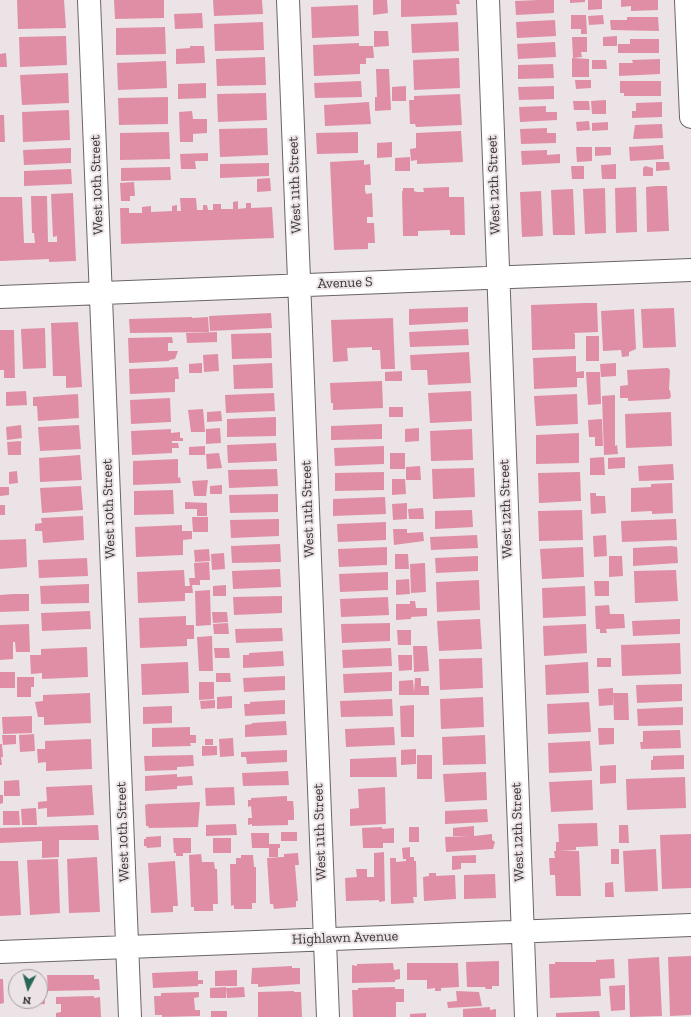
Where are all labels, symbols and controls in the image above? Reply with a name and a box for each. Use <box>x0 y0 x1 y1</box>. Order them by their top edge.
street label: West 10th Street <box>87 135 107 235</box>
street label: West 12th Street <box>484 135 504 235</box>
street label: West 11th Street <box>285 136 305 234</box>
street label: Avenue S <box>317 274 373 292</box>
street label: West 10th Street <box>99 459 119 559</box>
street label: West 12th Street <box>496 459 516 559</box>
street label: West 11th Street <box>298 460 318 558</box>
street label: West 10th Street <box>113 782 133 882</box>
street label: West 12th Street <box>508 782 528 882</box>
street label: West 11th Street <box>310 783 330 881</box>
street label: Highlawn Avenue <box>291 928 399 948</box>
north arrow <box>8 969 48 1009</box>
text: N <box>22 994 32 1007</box>

